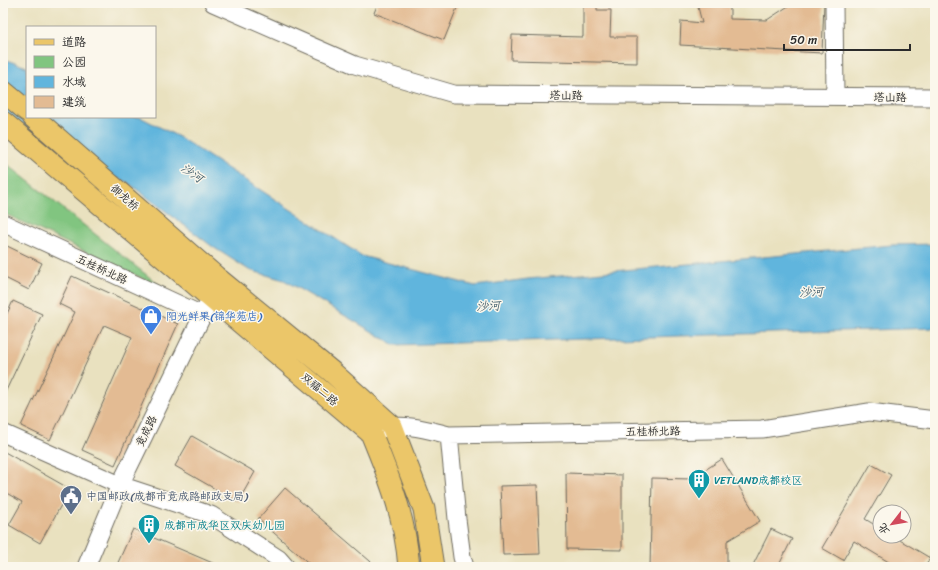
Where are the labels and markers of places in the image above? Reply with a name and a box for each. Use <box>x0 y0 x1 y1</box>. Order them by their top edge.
shop icon: 阳光鲜果(锦华苑店) <box>138 303 164 336</box>
place label: 阳光鲜果(锦华苑店) <box>166 307 263 326</box>
building icon: VETLAND成都校区 <box>686 467 712 500</box>
place label: VETLAND成都校区 <box>714 471 802 490</box>
public building icon: 中国邮政(成都市竞成路邮政支局) <box>58 483 84 516</box>
place label: 中国邮政(成都市竞成路邮政支局) <box>86 487 249 506</box>
building icon: 成都市成华区双庆幼儿园 <box>136 512 162 545</box>
place label: 成都市成华区双庆幼儿园 <box>164 516 285 535</box>

